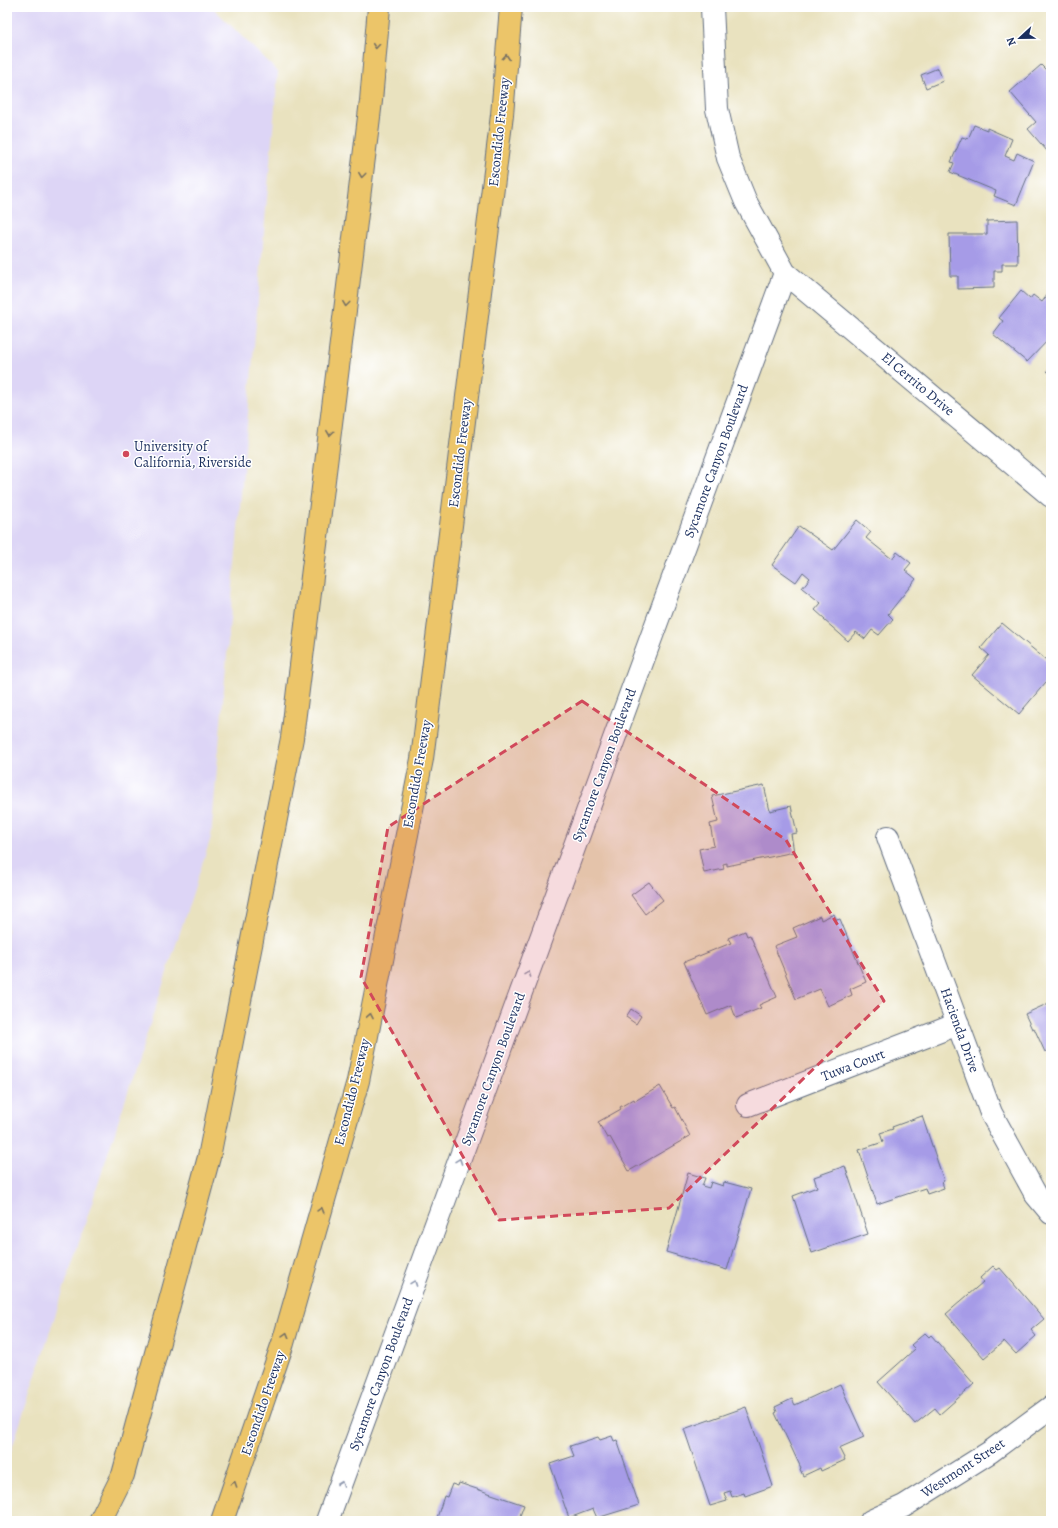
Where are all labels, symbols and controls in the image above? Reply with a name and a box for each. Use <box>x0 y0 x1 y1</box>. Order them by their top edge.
north arrow <box>1000 18 1040 58</box>
text: N <box>1003 35 1020 48</box>
one-way arrow <box>371 43 380 49</box>
one-way arrow <box>502 54 511 60</box>
street label: Escondido Freeway <box>484 76 514 188</box>
one-way arrow <box>358 172 367 178</box>
one-way arrow <box>342 301 351 307</box>
street label: El Cerrito Drive <box>878 348 958 420</box>
street label: Sycamore Canyon Boulevard <box>679 381 753 540</box>
street label: Escondido Freeway <box>444 397 476 509</box>
one-way arrow <box>326 430 335 436</box>
place label: University of California, Riverside <box>134 437 251 472</box>
marker: University of California, Riverside <box>121 449 131 459</box>
street label: Sycamore Canyon Boulevard <box>567 685 641 844</box>
street label: Escondido Freeway <box>398 718 436 830</box>
one-way arrow <box>523 970 531 977</box>
street label: Hacienda Drive <box>936 985 984 1075</box>
street label: Sycamore Canyon Boulevard <box>456 989 530 1148</box>
one-way arrow <box>366 1013 374 1019</box>
street label: Escondido Freeway <box>329 1036 375 1148</box>
street label: Tuwa Court <box>818 1044 888 1086</box>
one-way arrow <box>454 1158 463 1165</box>
one-way arrow <box>316 1206 325 1213</box>
one-way arrow <box>410 1280 418 1287</box>
street label: Sycamore Canyon Boulevard <box>344 1294 418 1453</box>
one-way arrow <box>281 1331 290 1338</box>
street label: Escondido Freeway <box>236 1347 290 1458</box>
street label: Westmont Street <box>916 1434 1009 1503</box>
one-way arrow <box>230 1481 238 1488</box>
one-way arrow <box>336 1481 344 1488</box>

